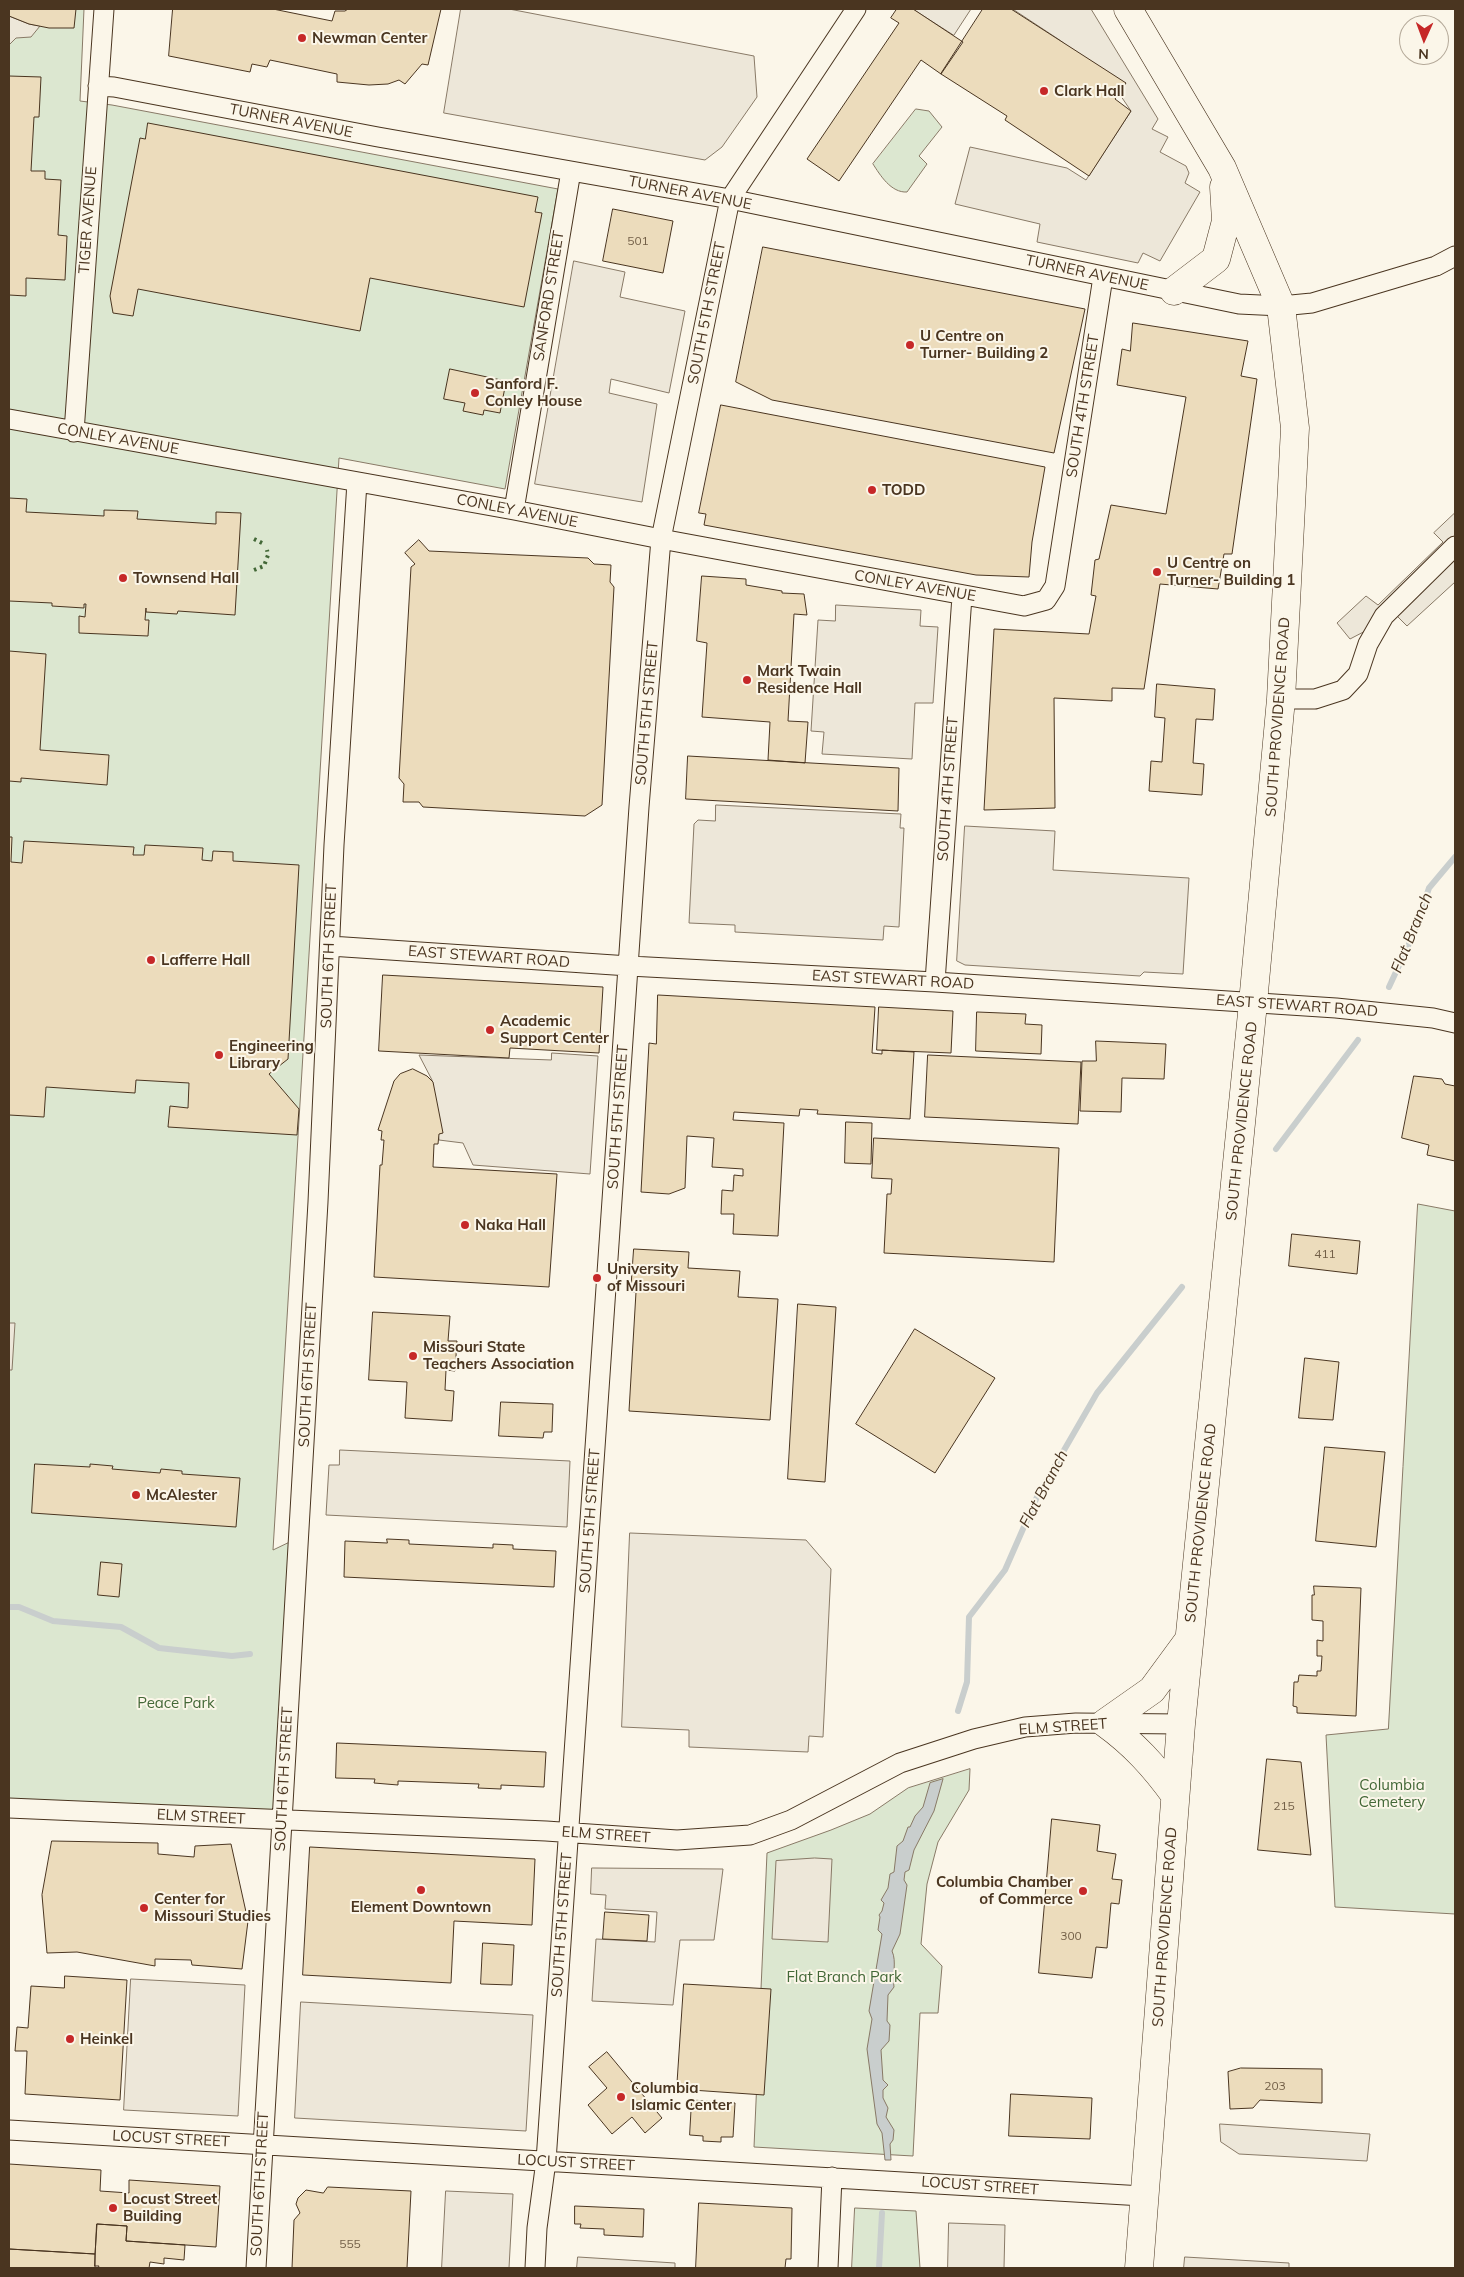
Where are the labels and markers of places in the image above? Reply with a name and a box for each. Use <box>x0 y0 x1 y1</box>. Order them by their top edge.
place label: Newman Center <box>312 29 427 47</box>
marker: Newman Center <box>296 32 308 44</box>
place label: Clark Hall <box>1054 82 1125 100</box>
marker: Clark Hall <box>1038 85 1050 97</box>
place label: U Centre on Turner- Building 2 <box>920 327 1048 362</box>
marker: U Centre on Turner- Building 2 <box>904 339 916 351</box>
place label: Sanford F. Conley House <box>485 375 582 410</box>
marker: Sanford F. Conley House <box>469 387 481 399</box>
place label: TODD <box>882 481 925 499</box>
marker: TODD <box>866 484 878 496</box>
place label: U Centre on Turner- Building 1 <box>1167 554 1295 589</box>
marker: U Centre on Turner- Building 1 <box>1151 566 1163 578</box>
place label: Townsend Hall <box>133 569 239 587</box>
marker: Townsend Hall <box>117 572 129 584</box>
place label: Mark Twain Residence Hall <box>757 662 862 697</box>
marker: Mark Twain Residence Hall <box>741 674 753 686</box>
place label: Lafferre Hall <box>161 951 250 969</box>
marker: Lafferre Hall <box>145 954 157 966</box>
place label: Academic Support Center <box>500 1012 609 1047</box>
marker: Academic Support Center <box>484 1024 496 1036</box>
place label: Engineering Library <box>229 1037 314 1072</box>
marker: Engineering Library <box>213 1049 225 1061</box>
place label: Naka Hall <box>475 1216 546 1234</box>
marker: Naka Hall <box>459 1219 471 1231</box>
place label: University of Missouri <box>607 1260 685 1295</box>
marker: University of Missouri <box>591 1272 603 1284</box>
place label: Missouri State Teachers Association <box>423 1338 574 1373</box>
marker: Missouri State Teachers Association <box>407 1350 419 1362</box>
place label: McAlester <box>146 1486 217 1504</box>
marker: McAlester <box>130 1489 142 1501</box>
place label: Columbia Chamber of Commerce <box>936 1873 1073 1908</box>
marker: Element Downtown <box>415 1884 427 1896</box>
marker: Columbia Chamber of Commerce <box>1077 1885 1089 1897</box>
place label: Center for Missouri Studies <box>154 1890 271 1925</box>
place label: Element Downtown <box>351 1898 491 1916</box>
marker: Center for Missouri Studies <box>138 1902 150 1914</box>
place label: Heinkel <box>80 2030 133 2048</box>
marker: Heinkel <box>64 2033 76 2045</box>
place label: Columbia Islamic Center <box>631 2079 732 2114</box>
marker: Columbia Islamic Center <box>615 2091 627 2103</box>
place label: Locust Street Building <box>123 2190 217 2225</box>
marker: Locust Street Building <box>107 2202 119 2214</box>

